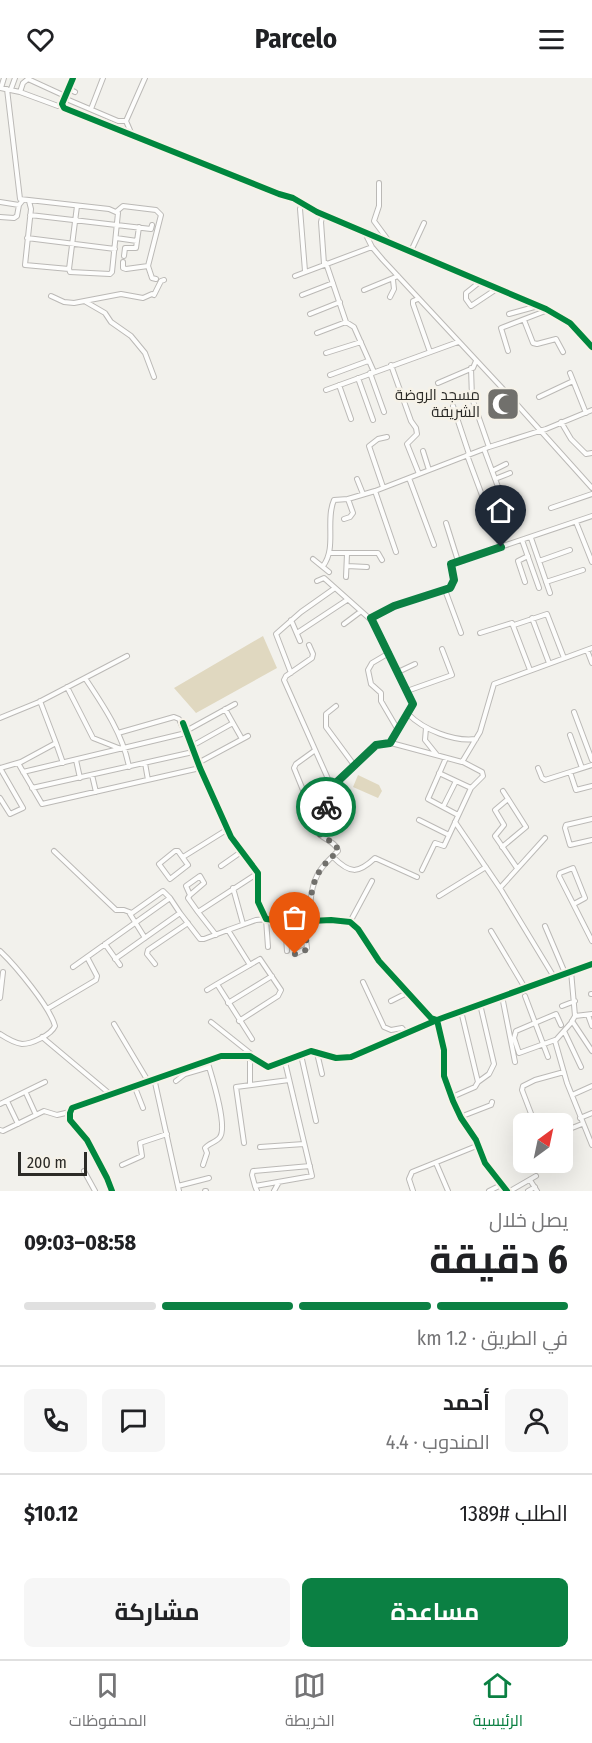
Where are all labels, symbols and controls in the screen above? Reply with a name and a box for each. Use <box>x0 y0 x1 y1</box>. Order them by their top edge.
icon: heart <box>24 23 57 56</box>
text: Parcelo <box>255 23 337 55</box>
icon: menu <box>535 23 568 56</box>
place label: مسجد الروضة الشريفة <box>395 386 480 421</box>
mosque icon: مسجد الروضة الشريفة <box>485 386 521 422</box>
pin <box>475 485 526 547</box>
icon: home <box>484 494 517 527</box>
courier <box>296 777 356 837</box>
icon: bike <box>310 791 343 824</box>
pin <box>269 892 320 954</box>
icon: bag <box>278 901 311 934</box>
north arrow <box>513 1113 573 1173</box>
map controls <box>513 1113 573 1173</box>
scale bar <box>18 1149 87 1176</box>
text: 200 m <box>27 1153 67 1172</box>
text: يصل خلال <box>489 1208 568 1232</box>
text: 08:58–09:03 <box>24 1229 136 1256</box>
text: 6 دقيقة <box>429 1237 568 1283</box>
text: في الطريق · 1.2 km <box>417 1326 568 1350</box>
button: phone <box>24 1389 87 1452</box>
button: chat <box>102 1389 165 1452</box>
text: أحمد <box>443 1389 490 1416</box>
button: person <box>505 1389 568 1452</box>
text: المندوب · 4.4 <box>386 1430 490 1454</box>
text: $10.12 <box>24 1500 78 1527</box>
text: الطلب #1389 <box>459 1500 568 1527</box>
button: مشاركة <box>24 1578 290 1647</box>
button: مساعدة <box>302 1578 568 1647</box>
tab: المحفوظات <box>69 1669 147 1735</box>
tab: الخريطة <box>285 1669 335 1735</box>
tab: الرئيسية <box>473 1669 523 1735</box>

